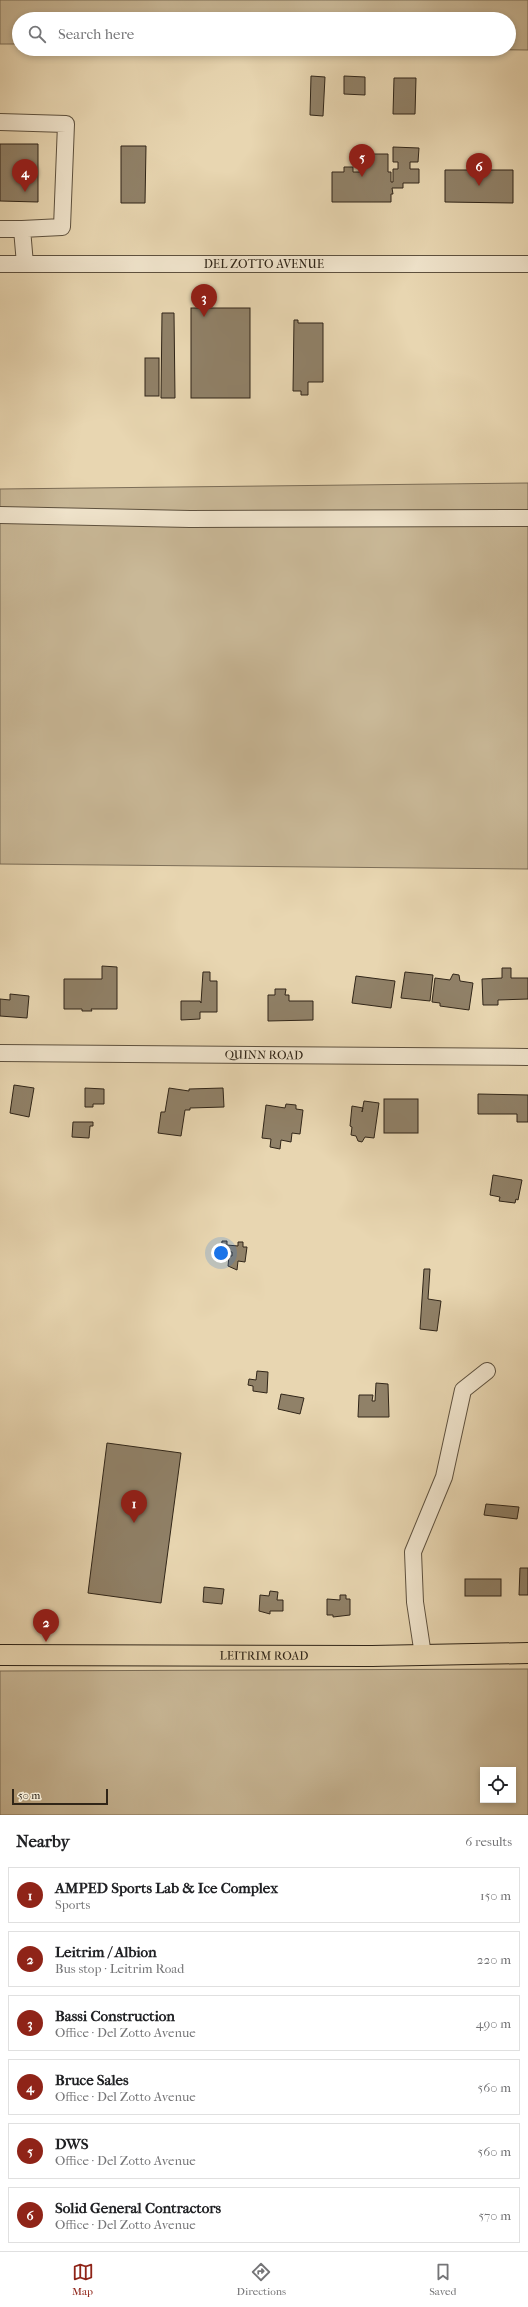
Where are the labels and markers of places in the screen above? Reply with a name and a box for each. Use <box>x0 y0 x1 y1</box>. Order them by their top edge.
pin: 5 <box>349 144 375 177</box>
pin: 6 <box>466 153 492 186</box>
pin: 4 <box>12 159 38 192</box>
pin: 3 <box>191 284 217 317</box>
pin: 1 <box>121 1490 147 1523</box>
pin: 2 <box>33 1609 59 1642</box>

